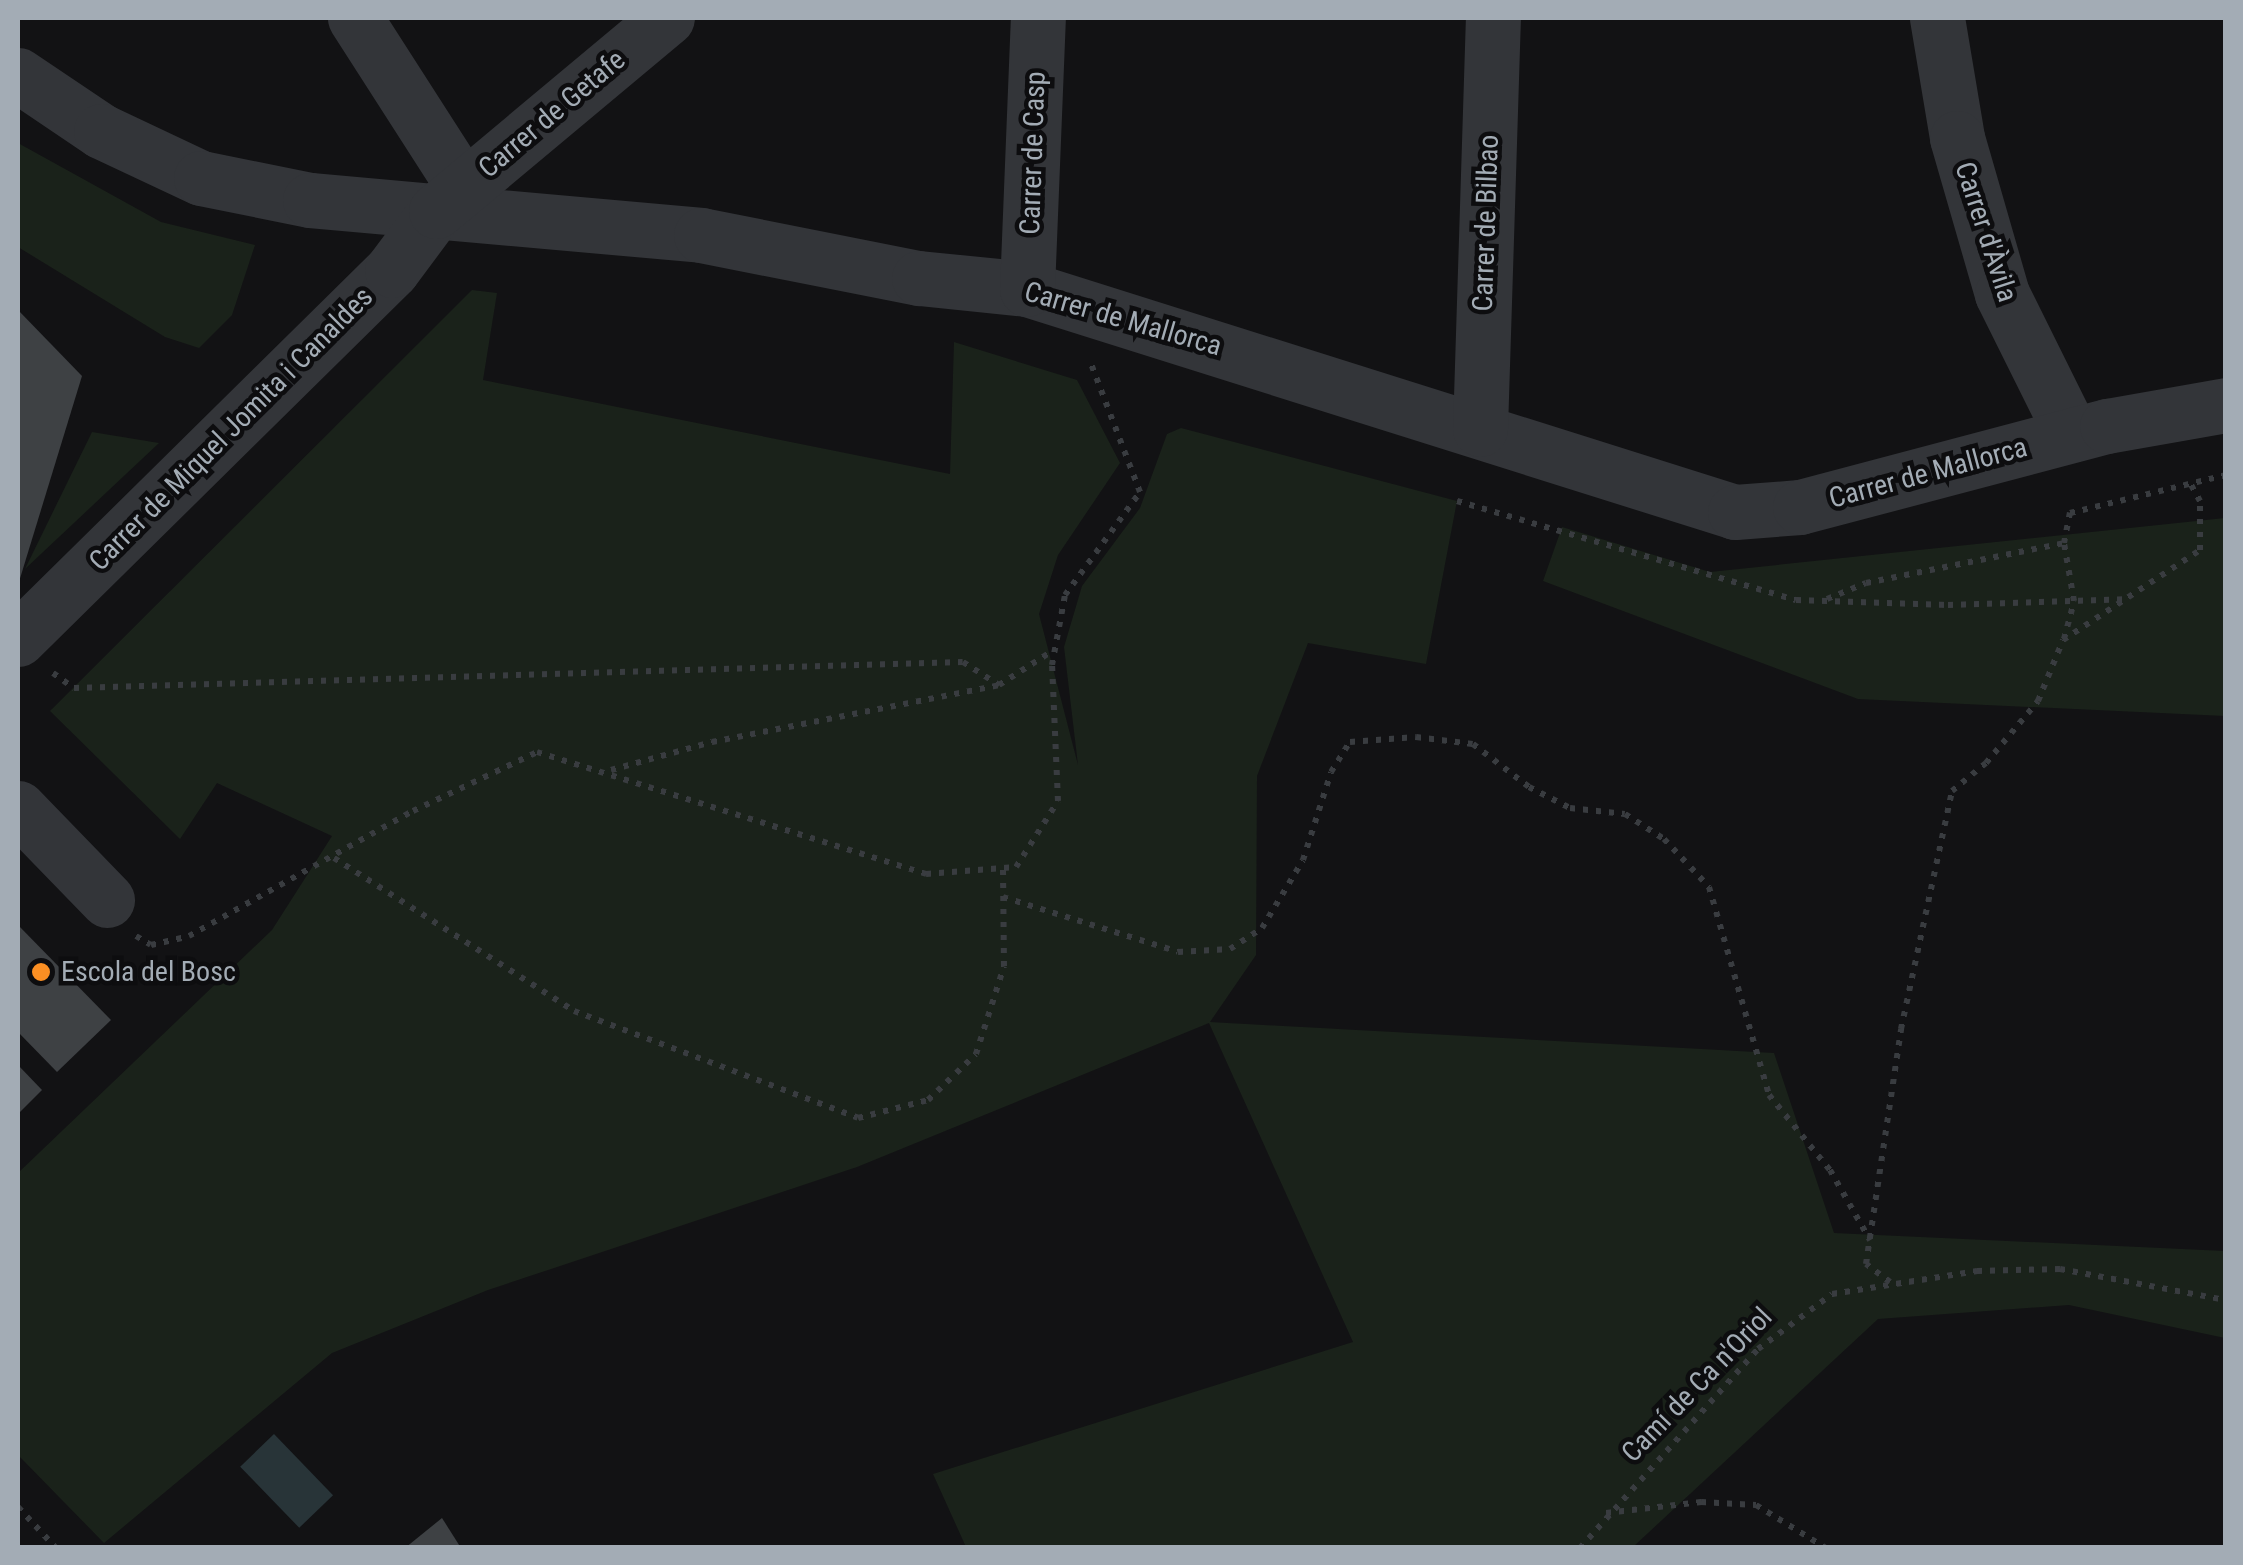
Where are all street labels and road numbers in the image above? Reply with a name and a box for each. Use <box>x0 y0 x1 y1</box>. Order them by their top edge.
street label: Carrer de Getafe <box>472 43 632 185</box>
street label: Carrer de Casp <box>1013 71 1053 235</box>
street label: Carrer de Bilbao <box>1466 134 1506 312</box>
street label: Carrer d'Àvila <box>1948 158 2024 306</box>
street label: Carrer de Mallorca <box>1020 275 1226 363</box>
street label: Carrer de Miquel Jomita i Canaldes <box>82 280 380 578</box>
street label: Carrer de Mallorca <box>1825 430 2031 516</box>
street label: Camí de Ca n'Oriol <box>1615 1301 1779 1469</box>

